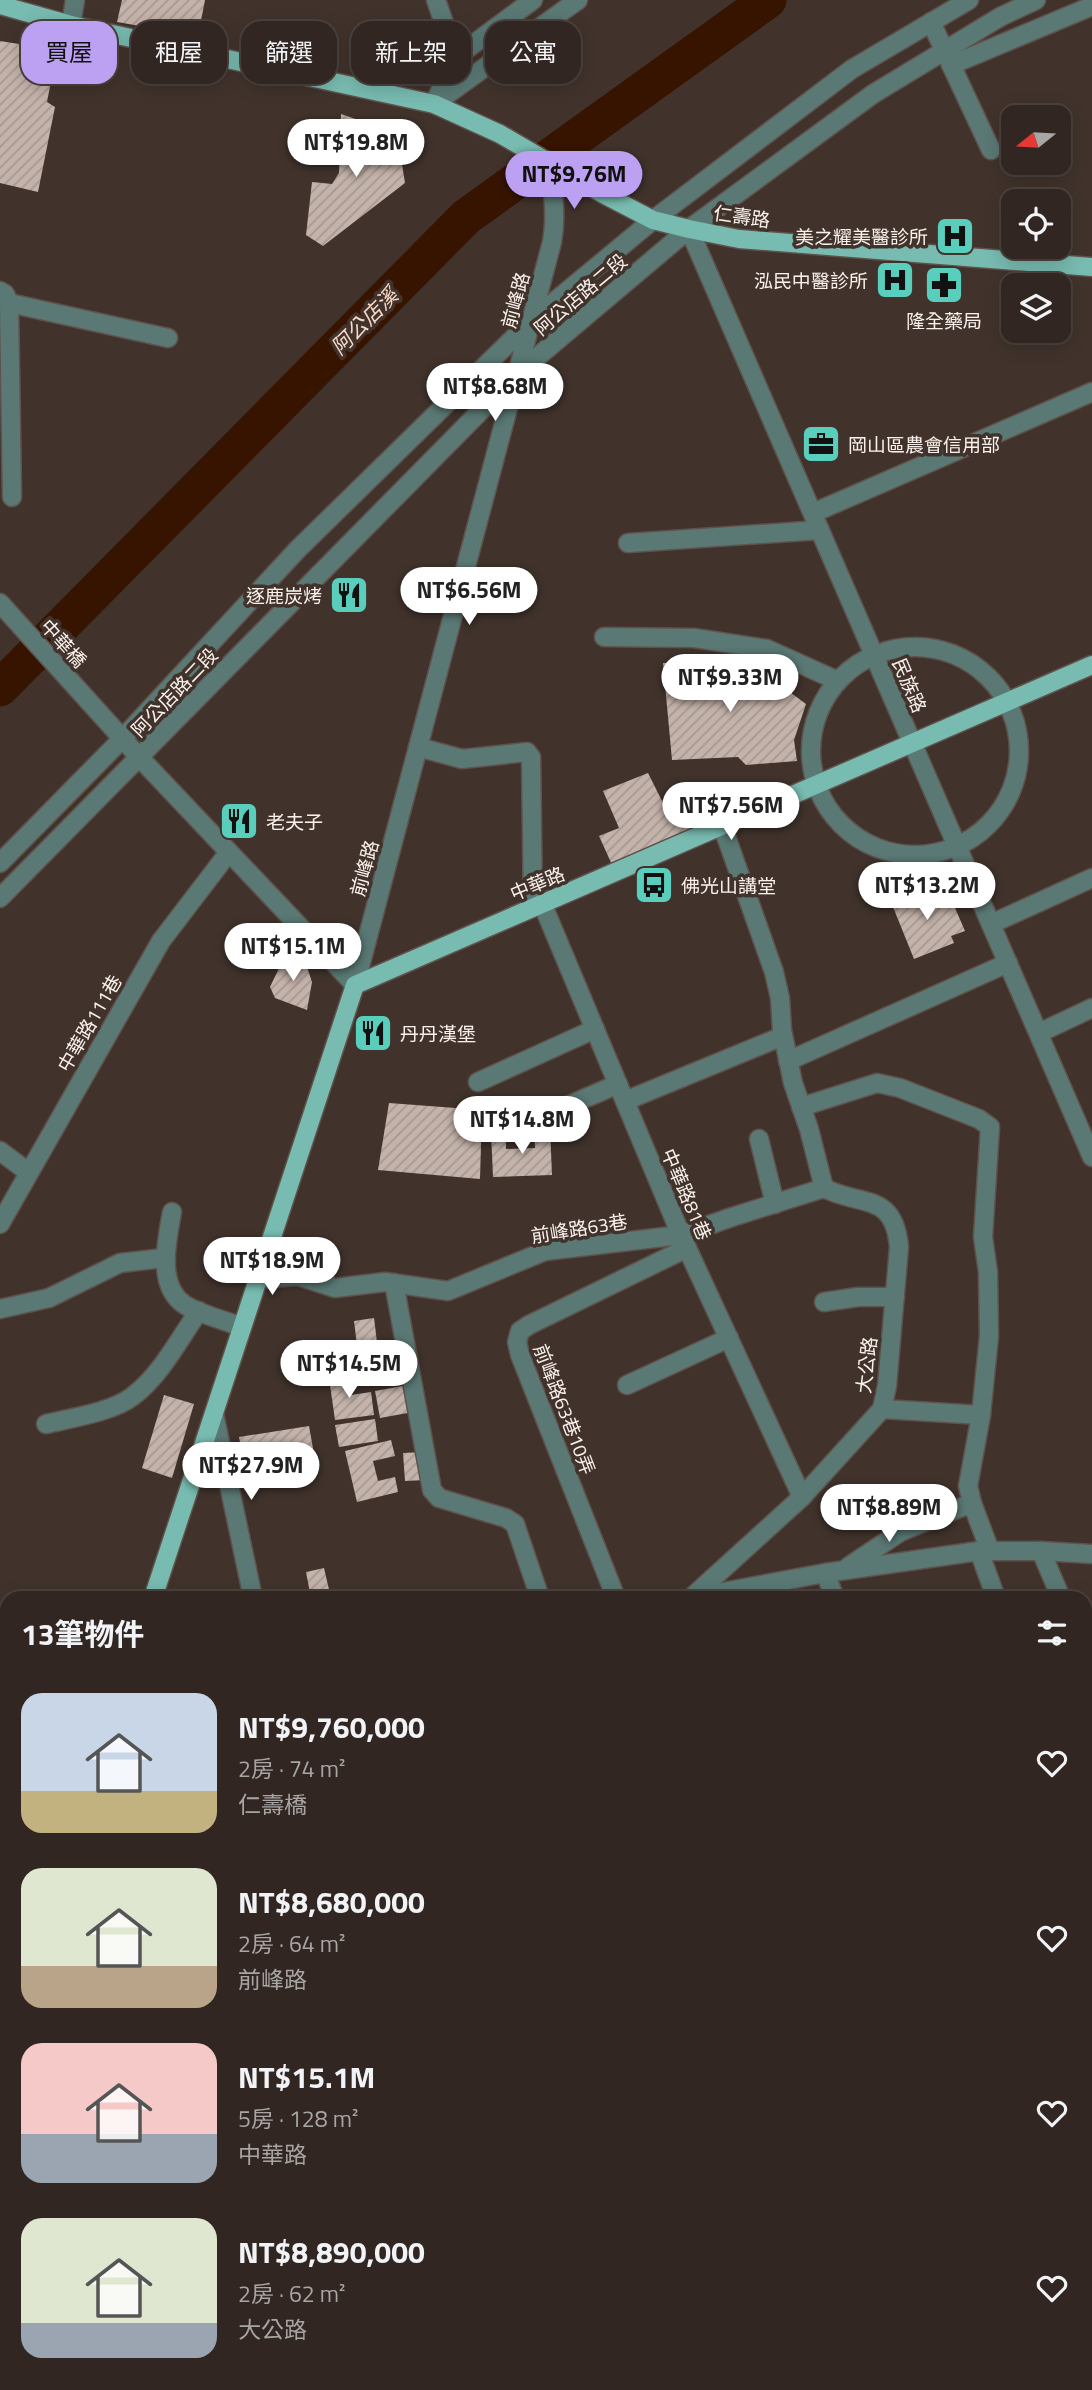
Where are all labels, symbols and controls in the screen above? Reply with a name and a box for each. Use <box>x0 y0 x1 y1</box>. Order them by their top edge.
chip: 買屋 <box>21 21 117 84</box>
chip: 租屋 <box>131 21 227 84</box>
chip: 篩選 <box>241 21 337 84</box>
chip: 新上架 <box>351 21 471 84</box>
chip: 公寓 <box>485 21 581 84</box>
north arrow <box>1001 105 1071 175</box>
map controls <box>1001 105 1071 343</box>
pin: NT$19.8M <box>284 120 428 179</box>
text: NT$19.8M <box>303 124 409 159</box>
pin: NT$9.76M <box>502 152 646 211</box>
text: NT$9.76M <box>521 156 627 191</box>
button: locate <box>1001 189 1071 259</box>
street label: 仁壽路 <box>712 198 772 234</box>
hospital icon: 美之耀美醫診所 <box>934 215 976 257</box>
place label: 美之耀美醫診所 <box>795 222 928 251</box>
street label: 阿公店路二段 <box>527 246 633 342</box>
hospital icon: 泓民中醫診所 <box>874 259 916 301</box>
pharmacy icon: 隆全藥局 <box>923 264 965 306</box>
place label: 泓民中醫診所 <box>754 266 868 295</box>
street label: 前峰路 <box>494 269 536 331</box>
button: layers <box>1001 273 1071 343</box>
water label: 阿公店溪 <box>323 278 407 362</box>
place label: 隆全藥局 <box>906 306 982 335</box>
pin: NT$8.68M <box>423 364 567 423</box>
text: NT$8.68M <box>442 368 548 403</box>
office icon: 岡山區農會信用部 <box>800 423 842 465</box>
place label: 岡山區農會信用部 <box>848 430 1000 459</box>
pin: NT$6.56M <box>397 568 541 627</box>
text: NT$6.56M <box>416 572 522 607</box>
restaurant icon: 逐鹿炭烤 <box>328 574 370 616</box>
place label: 逐鹿炭烤 <box>246 581 322 610</box>
street label: 中華橋 <box>34 612 94 674</box>
street label: 阿公店路二段 <box>124 641 224 743</box>
street label: 民族路 <box>886 653 934 717</box>
pin: NT$9.33M <box>658 654 802 714</box>
text: NT$9.33M <box>677 659 783 694</box>
pin: NT$7.56M <box>659 782 803 842</box>
text: NT$7.56M <box>678 787 784 822</box>
restaurant icon: 老夫子 <box>218 800 260 842</box>
place label: 老夫子 <box>266 807 323 836</box>
street label: 前峰路 <box>343 837 385 899</box>
street label: 中華路 <box>505 859 569 907</box>
pin: NT$13.2M <box>855 862 999 922</box>
bus stop icon: 佛光山講堂 <box>633 864 675 906</box>
text: NT$13.2M <box>874 867 980 902</box>
place label: 佛光山講堂 <box>681 871 776 900</box>
pin: NT$15.1M <box>221 923 365 983</box>
text: NT$15.1M <box>240 928 346 963</box>
street label: 中華路111巷 <box>49 969 129 1077</box>
restaurant icon: 丹丹漢堡 <box>352 1012 394 1054</box>
place label: 丹丹漢堡 <box>400 1019 476 1048</box>
pin: NT$14.8M <box>450 1096 594 1156</box>
text: NT$14.8M <box>469 1101 575 1136</box>
street label: 中華路81巷 <box>655 1144 719 1244</box>
street label: 前峰路63巷 <box>529 1206 629 1250</box>
pin: NT$18.9M <box>200 1238 344 1297</box>
text: NT$18.9M <box>219 1242 325 1277</box>
street label: 大公路 <box>848 1335 884 1395</box>
pin: NT$14.5M <box>277 1340 421 1400</box>
street label: 前峰路63巷10弄 <box>527 1340 603 1478</box>
text: NT$14.5M <box>296 1345 402 1380</box>
pin: NT$27.9M <box>179 1442 323 1502</box>
text: NT$27.9M <box>198 1447 304 1482</box>
pin: NT$8.89M <box>817 1484 961 1544</box>
text: NT$8.89M <box>836 1489 942 1524</box>
text: 13筆物件 <box>21 1611 145 1657</box>
icon: filters <box>1033 1614 1071 1652</box>
text: NT$9,760,000 <box>238 1704 425 1750</box>
icon: home <box>77 1721 161 1805</box>
icon: heart <box>1033 1744 1071 1782</box>
text: 2房 · 74 m² <box>238 1751 345 1786</box>
text: 仁壽橋 <box>238 1787 307 1822</box>
text: NT$8,680,000 <box>238 1879 425 1925</box>
icon: home <box>77 1896 161 1980</box>
icon: heart <box>1033 1919 1071 1957</box>
text: 2房 · 64 m² <box>238 1926 345 1961</box>
text: 前峰路 <box>238 1962 307 1997</box>
text: NT$15.1M <box>238 2054 375 2100</box>
icon: home <box>77 2071 161 2155</box>
icon: heart <box>1033 2094 1071 2132</box>
text: 5房 · 128 m² <box>238 2101 358 2136</box>
text: 中華路 <box>238 2137 307 2172</box>
text: NT$8,890,000 <box>238 2229 425 2275</box>
icon: home <box>77 2246 161 2330</box>
icon: heart <box>1033 2269 1071 2307</box>
text: 2房 · 62 m² <box>238 2276 345 2311</box>
text: 大公路 <box>238 2312 307 2347</box>

